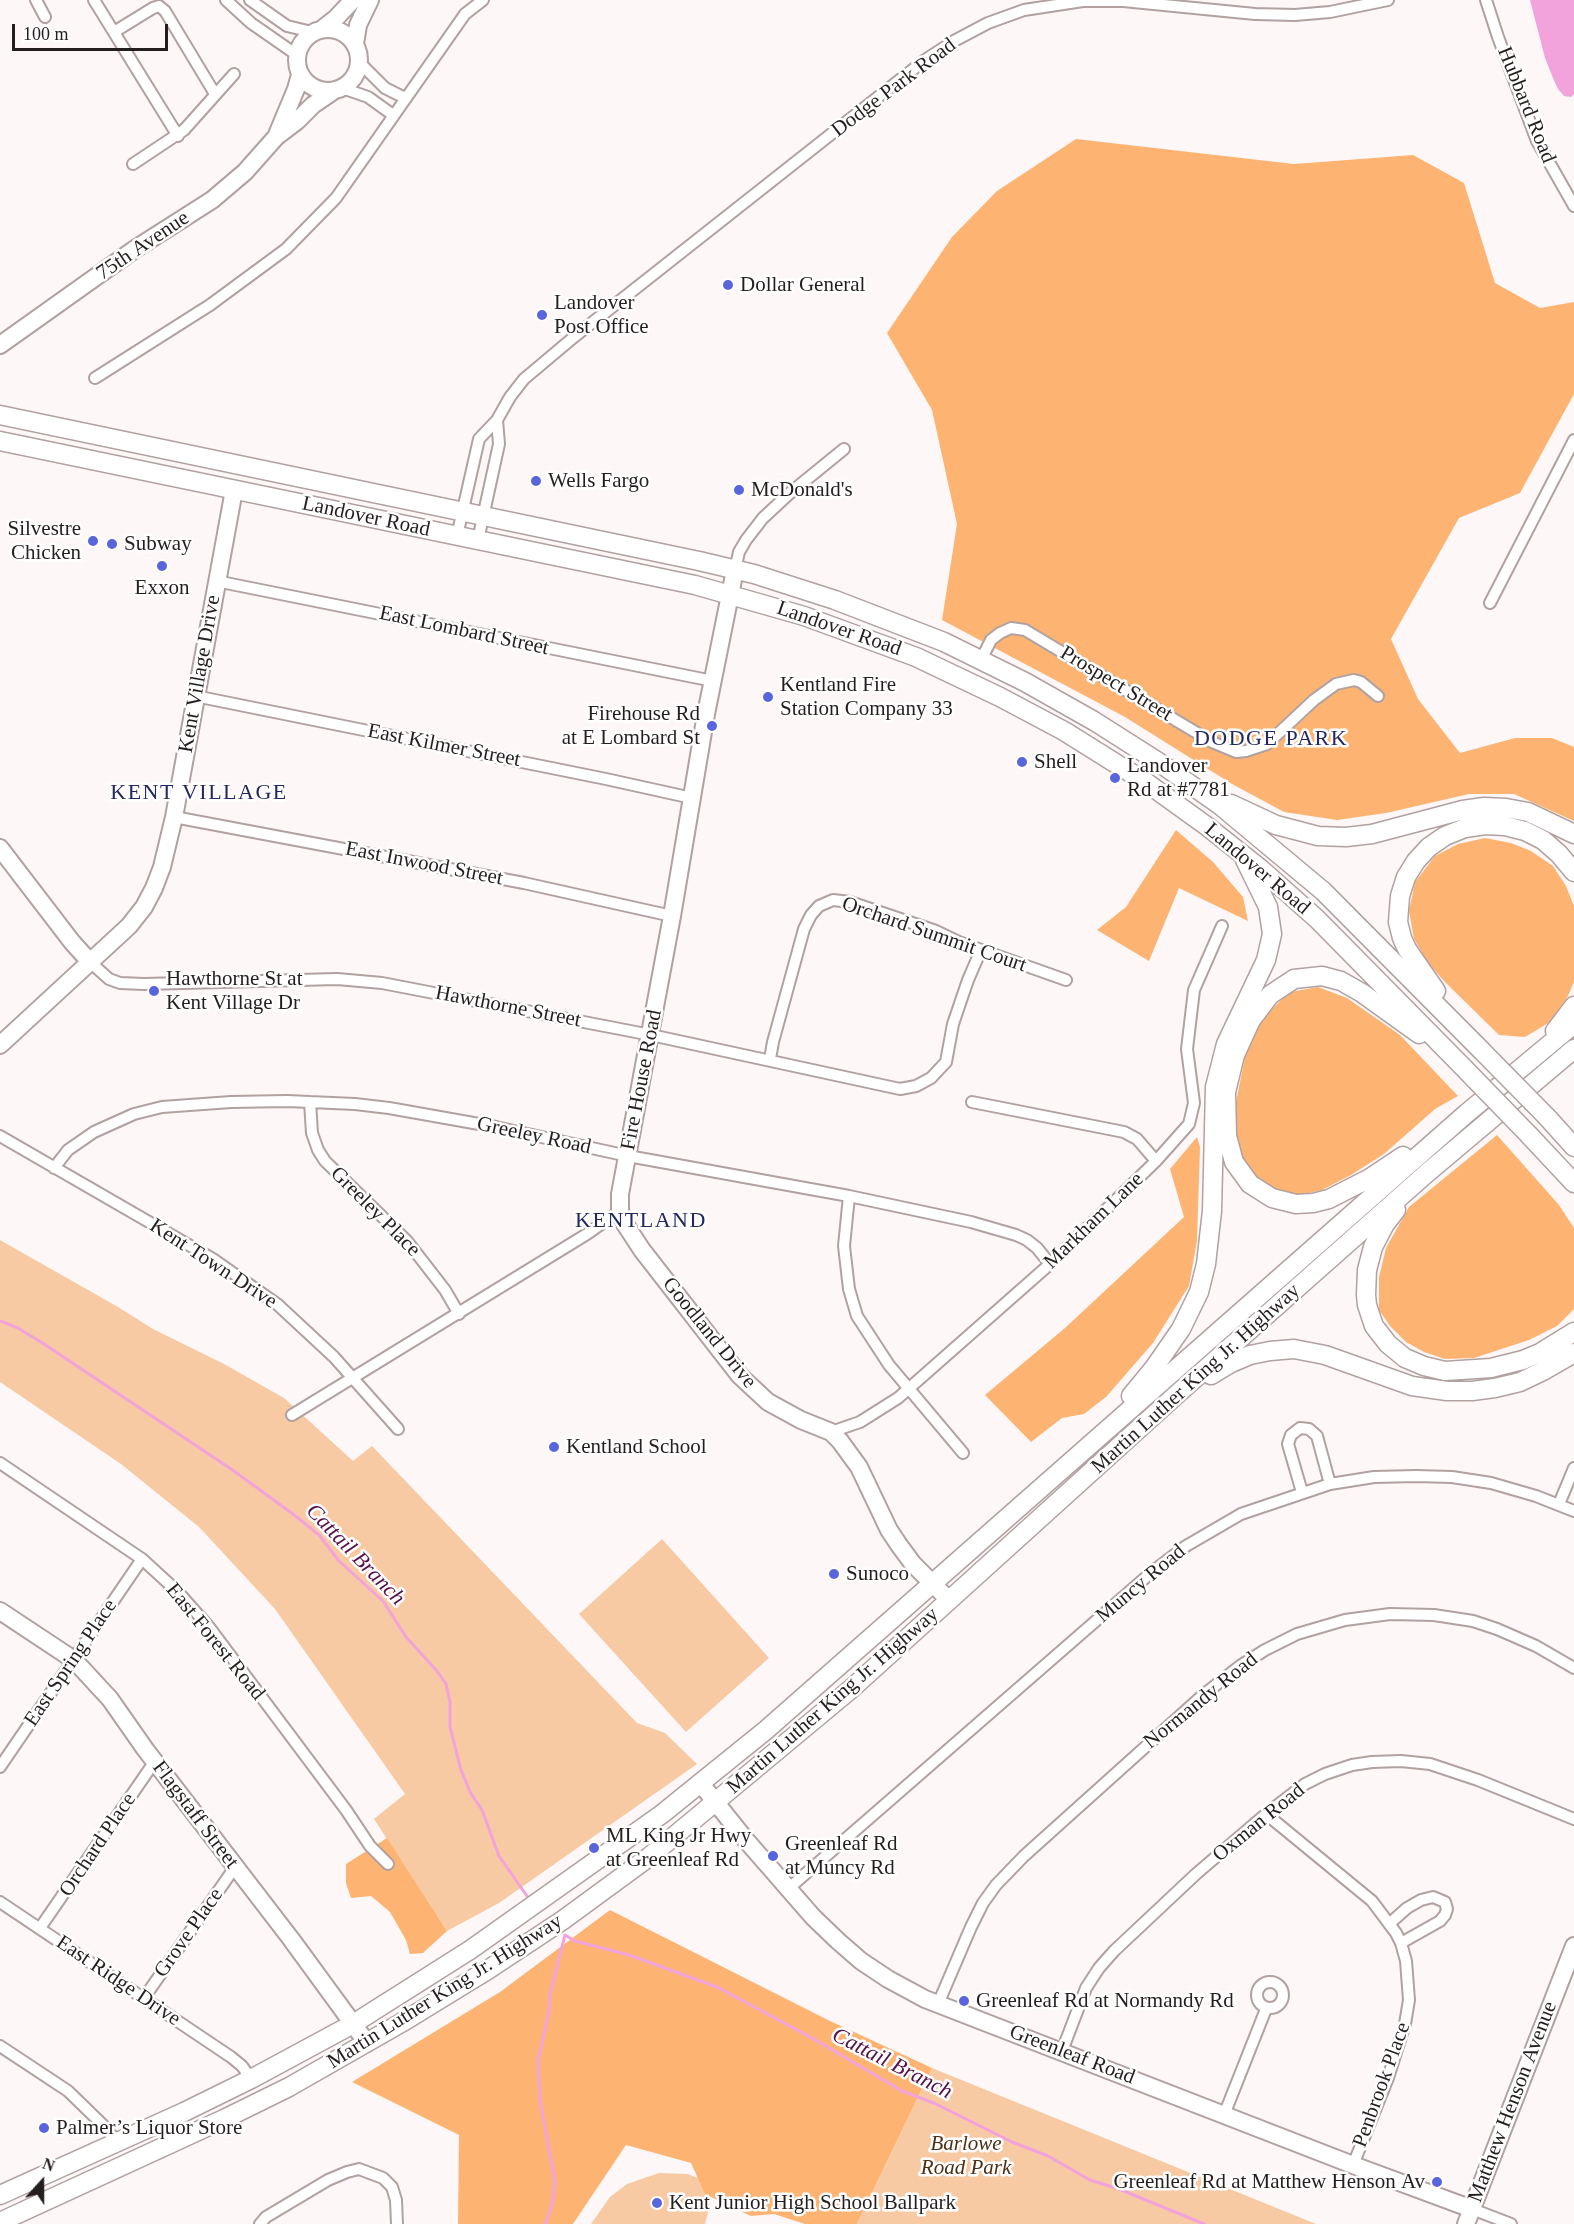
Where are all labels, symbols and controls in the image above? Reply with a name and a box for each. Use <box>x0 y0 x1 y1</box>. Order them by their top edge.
scale bar <box>15 12 171 50</box>
text: 100 m <box>23 24 69 44</box>
street label: Dodge Park Road <box>827 33 961 143</box>
street label: Hubbard Road <box>1491 43 1561 167</box>
street label: 75th Avenue <box>92 206 194 286</box>
place label: Dollar General <box>740 272 865 298</box>
marker: Dollar General <box>721 278 735 292</box>
place label: Landover Post Office <box>554 290 649 340</box>
marker: Landover Post Office <box>535 308 549 322</box>
place label: Wells Fargo <box>548 468 649 494</box>
marker: Wells Fargo <box>529 474 543 488</box>
place label: McDonald's <box>751 477 853 503</box>
marker: McDonald's <box>732 483 746 497</box>
street label: Landover Road <box>300 491 432 543</box>
place label: Silvestre Chicken <box>8 516 81 566</box>
place label: Subway <box>124 531 192 557</box>
marker: Silvestre Chicken <box>86 534 100 548</box>
marker: Subway <box>105 537 119 551</box>
marker: Exxon <box>155 559 169 573</box>
place label: Exxon <box>135 575 189 601</box>
street label: Kent Village Drive <box>174 593 226 755</box>
street label: Landover Road <box>773 596 905 662</box>
street label: East Lombard Street <box>377 601 551 661</box>
street label: Prospect Street <box>1055 641 1177 727</box>
place label: Kentland Fire Station Company 33 <box>780 672 953 722</box>
marker: Kentland Fire Station Company 33 <box>761 690 775 704</box>
place label: Firehouse Rd at E Lombard St <box>562 701 700 751</box>
street label: East Kilmer Street <box>365 719 523 773</box>
marker: Firehouse Rd at E Lombard St <box>705 719 719 733</box>
district label: DODGE PARK <box>1194 726 1348 752</box>
place label: Shell <box>1034 749 1077 775</box>
place label: Landover Rd at #7781 <box>1127 753 1230 803</box>
marker: Shell <box>1015 755 1029 769</box>
marker: Landover Rd at #7781 <box>1108 771 1122 785</box>
district label: KENT VILLAGE <box>110 780 288 806</box>
street label: Landover Road <box>1199 818 1315 920</box>
street label: East Inwood Street <box>343 836 505 892</box>
street label: Orchard Summit Court <box>838 892 1030 978</box>
place label: Hawthorne St at Kent Village Dr <box>166 966 302 1016</box>
street label: Hawthorne Street <box>433 981 583 1033</box>
marker: Hawthorne St at Kent Village Dr <box>147 984 161 998</box>
street label: Fire House Road <box>616 1008 668 1152</box>
street label: Greeley Road <box>475 1112 593 1160</box>
street label: Greeley Place <box>325 1162 425 1262</box>
street label: Markham Lane <box>1039 1167 1149 1275</box>
district label: KENTLAND <box>575 1208 707 1234</box>
street label: Kent Town Drive <box>145 1213 281 1315</box>
street label: Goodland Drive <box>656 1272 762 1394</box>
street label: Martin Luther King Jr. Highway <box>1086 1279 1306 1479</box>
place label: Kentland School <box>566 1434 707 1460</box>
marker: Kentland School <box>547 1440 561 1454</box>
water label: Cattail Branch <box>300 1499 410 1611</box>
street label: Muncy Road <box>1091 1539 1191 1629</box>
place label: Sunoco <box>846 1561 909 1587</box>
marker: Sunoco <box>827 1567 841 1581</box>
street label: East Forest Road <box>160 1578 270 1706</box>
street label: East Spring Place <box>19 1595 123 1731</box>
street label: Martin Luther King Jr. Highway <box>722 1602 944 1800</box>
street label: Normandy Road <box>1139 1647 1263 1755</box>
street label: Flagstaff Street <box>146 1756 244 1874</box>
street label: Oxman Road <box>1208 1778 1310 1868</box>
street label: Orchard Place <box>54 1788 142 1902</box>
place label: ML King Jr Hwy at Greenleaf Rd <box>606 1823 751 1873</box>
place label: Greenleaf Rd at Muncy Rd <box>785 1831 898 1881</box>
marker: ML King Jr Hwy at Greenleaf Rd <box>587 1841 601 1855</box>
marker: Greenleaf Rd at Muncy Rd <box>766 1849 780 1863</box>
street label: Grove Place <box>149 1884 229 1982</box>
street label: Martin Luther King Jr. Highway <box>323 1909 567 2075</box>
street label: East Ridge Drive <box>51 1930 185 2032</box>
place label: Greenleaf Rd at Normandy Rd <box>976 1988 1234 2014</box>
marker: Greenleaf Rd at Normandy Rd <box>957 1994 971 2008</box>
street label: Matthew Henson Avenue <box>1463 1998 1563 2206</box>
street label: Penbrook Place <box>1348 2019 1416 2151</box>
street label: Greenleaf Road <box>1006 2020 1138 2090</box>
water label: Cattail Branch <box>827 2022 957 2106</box>
place label: Palmer’s Liquor Store <box>56 2115 242 2141</box>
marker: Palmer’s Liquor Store <box>37 2121 51 2135</box>
park label: Barlowe Road Park <box>921 2131 1011 2181</box>
north arrow <box>12 2152 72 2212</box>
text: N <box>40 2155 57 2175</box>
place label: Greenleaf Rd at Matthew Henson Av <box>1113 2169 1425 2195</box>
marker: Greenleaf Rd at Matthew Henson Av <box>1430 2175 1444 2189</box>
place label: Kent Junior High School Ballpark <box>669 2190 956 2216</box>
marker: Kent Junior High School Ballpark <box>650 2196 664 2210</box>

